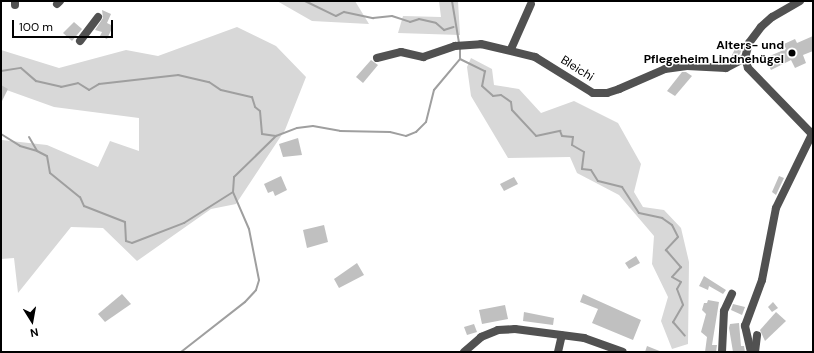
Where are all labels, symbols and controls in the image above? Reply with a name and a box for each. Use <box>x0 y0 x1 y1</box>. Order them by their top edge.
scale bar <box>14 12 115 38</box>
text: 100 m <box>19 19 53 35</box>
place label: Alters- und Pflegeheim Lindnehügel <box>644 39 784 67</box>
marker: Alters- und Pflegeheim Lindnehügel <box>787 48 797 58</box>
street label: Bleichi <box>558 53 596 85</box>
north arrow <box>12 301 52 341</box>
text: N <box>29 325 40 340</box>

